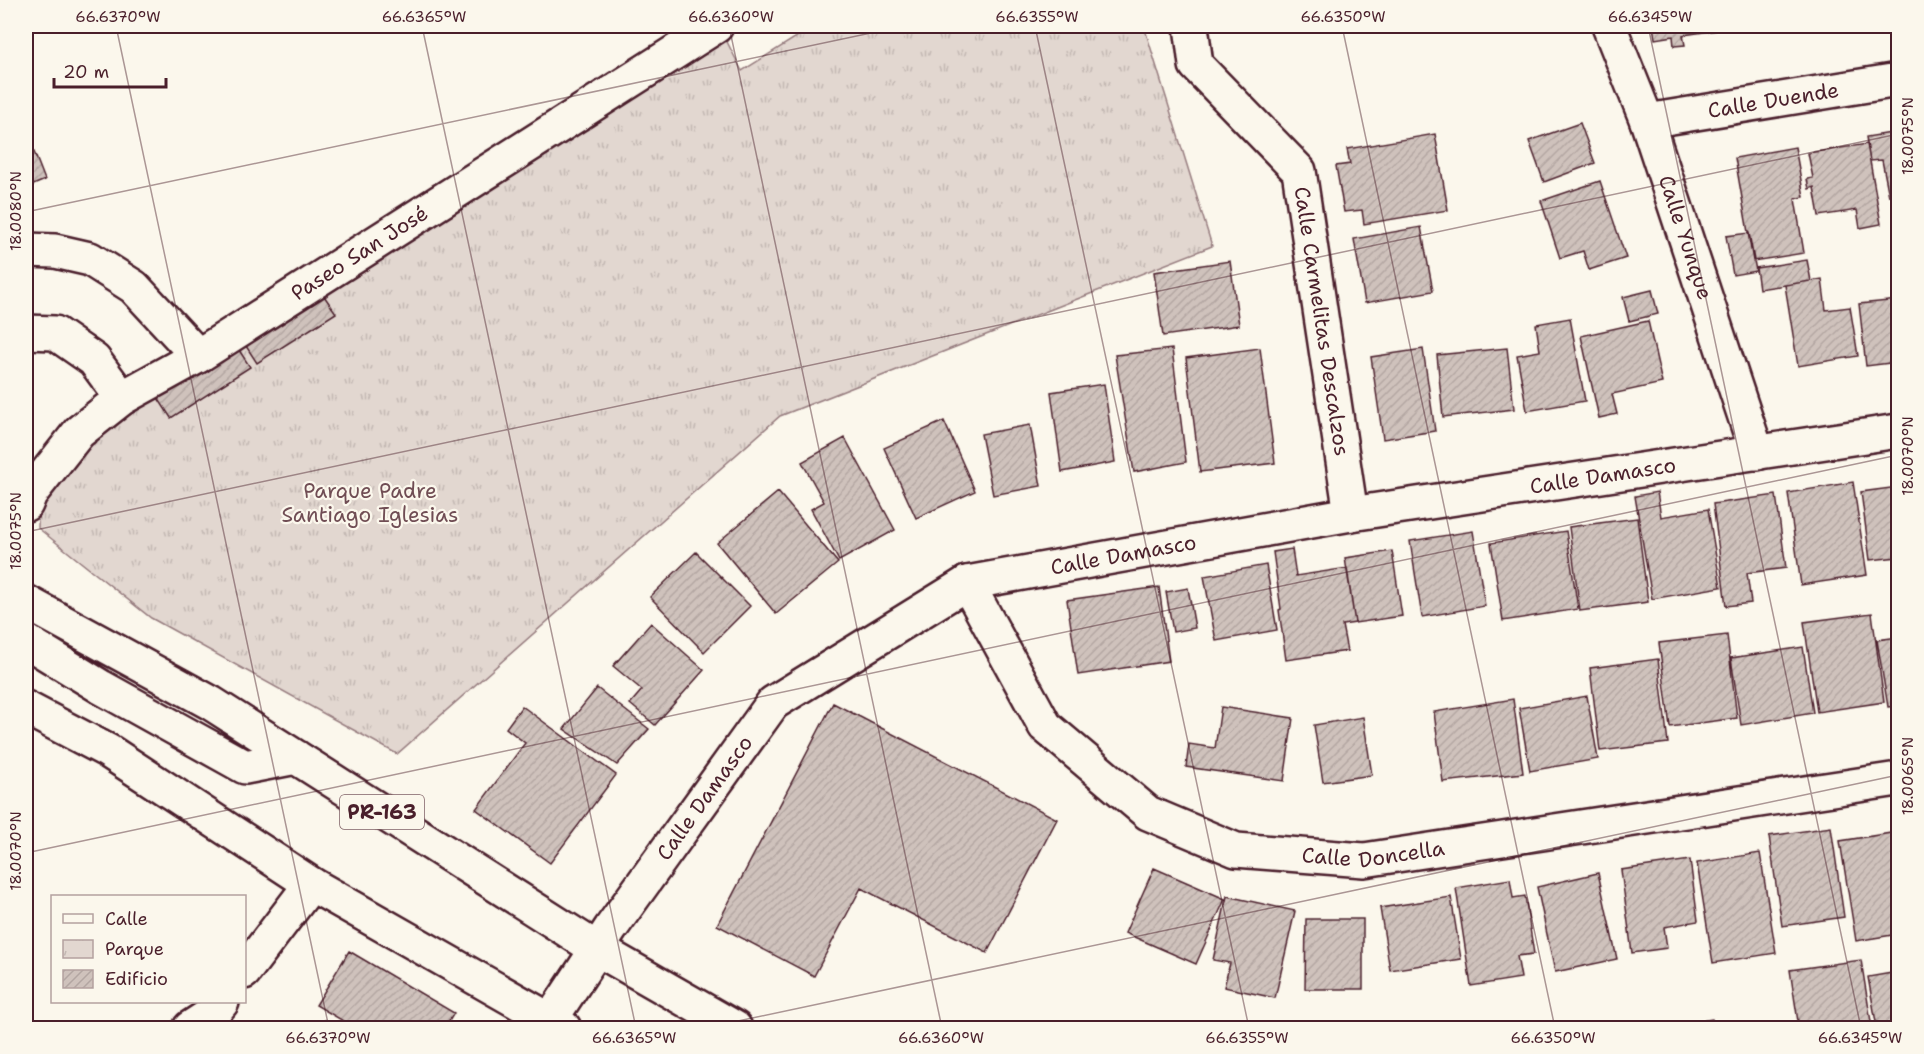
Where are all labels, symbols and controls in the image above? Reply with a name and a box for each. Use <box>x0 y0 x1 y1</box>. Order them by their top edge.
text: 66.6370°W <box>75 7 161 27</box>
text: 66.6365°W <box>382 7 466 27</box>
text: 66.6360°W <box>688 7 774 27</box>
text: 66.6355°W <box>995 7 1079 27</box>
text: 66.6350°W <box>1300 7 1386 27</box>
text: 66.6345°W <box>1608 7 1692 27</box>
scale bar <box>54 51 166 89</box>
text: 20 m <box>63 60 109 84</box>
street label: Calle Duende <box>1706 76 1841 125</box>
text: 18.0075°N <box>1898 97 1918 175</box>
text: 18.0080°N <box>6 171 26 251</box>
street label: Calle Yunque <box>1652 172 1719 303</box>
street label: Calle Carmelitas Descalzos <box>1288 185 1356 458</box>
street label: Paseo San José <box>286 199 433 307</box>
text: 18.0070°N <box>1898 416 1918 496</box>
street label: Calle Damasco <box>1528 451 1678 501</box>
park label: Parque Padre Santiago Iglesias <box>281 477 459 529</box>
text: 18.0075°N <box>6 492 26 570</box>
street label: Calle Damasco <box>1048 528 1198 582</box>
street label: Calle Damasco <box>650 730 759 866</box>
text: 18.0065°N <box>1898 737 1918 815</box>
road number: PR-163 <box>340 795 424 829</box>
text: 18.0070°N <box>6 811 26 891</box>
street label: Calle Doncella <box>1301 834 1446 875</box>
legend <box>51 895 246 1003</box>
text: Calle <box>105 907 148 931</box>
text: Parque <box>105 937 164 961</box>
text: Edificio <box>105 967 168 991</box>
text: 66.6370°W <box>285 1028 371 1048</box>
text: 66.6365°W <box>592 1028 676 1048</box>
text: 66.6360°W <box>898 1028 984 1048</box>
text: 66.6355°W <box>1205 1028 1289 1048</box>
text: 66.6350°W <box>1510 1028 1596 1048</box>
text: 66.6345°W <box>1818 1028 1902 1048</box>

